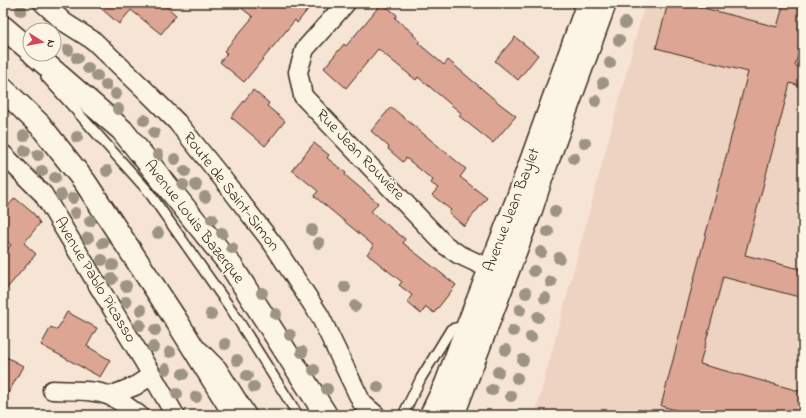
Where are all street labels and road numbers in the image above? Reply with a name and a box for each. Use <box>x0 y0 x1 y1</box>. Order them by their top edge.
street label: Rue Jean Rouvière <box>310 104 411 207</box>
street label: Route de Saint-Simon <box>177 127 285 257</box>
street label: Avenue Jean Baylet <box>477 144 547 275</box>
street label: Avenue Louis Bazerque <box>138 155 251 290</box>
street label: Avenue Pablo Picasso <box>48 212 142 348</box>

